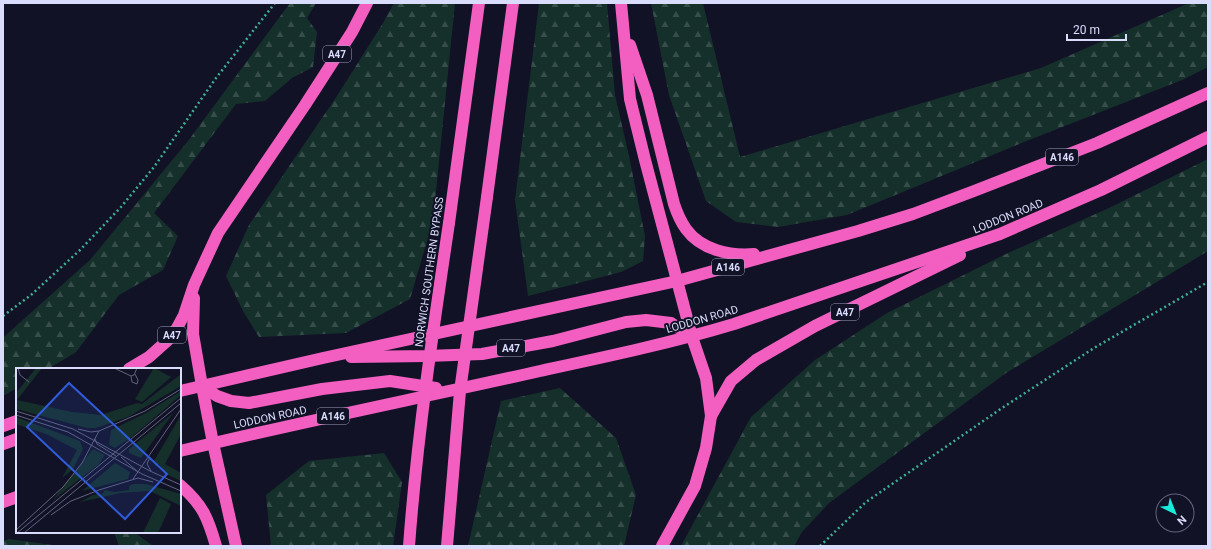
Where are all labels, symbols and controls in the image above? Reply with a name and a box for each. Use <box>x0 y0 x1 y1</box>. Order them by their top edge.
scale bar <box>1067 16 1126 42</box>
text: 20 m <box>1073 23 1100 37</box>
road number: A47 <box>323 46 351 62</box>
road number: A146 <box>1046 149 1078 165</box>
street label: NORWICH SOUTHERN BYPASS <box>413 196 447 348</box>
street label: LODDON ROAD <box>971 197 1045 236</box>
road number: A146 <box>712 259 744 275</box>
street label: LODDON ROAD <box>665 303 740 336</box>
road number: A47 <box>831 304 859 320</box>
road number: A47 <box>158 327 186 343</box>
road number: A47 <box>497 340 525 356</box>
inset map <box>16 368 181 533</box>
street label: LODDON ROAD <box>232 403 308 432</box>
road number: A146 <box>317 408 349 424</box>
north arrow <box>1155 493 1195 533</box>
text: N <box>1174 513 1189 528</box>

